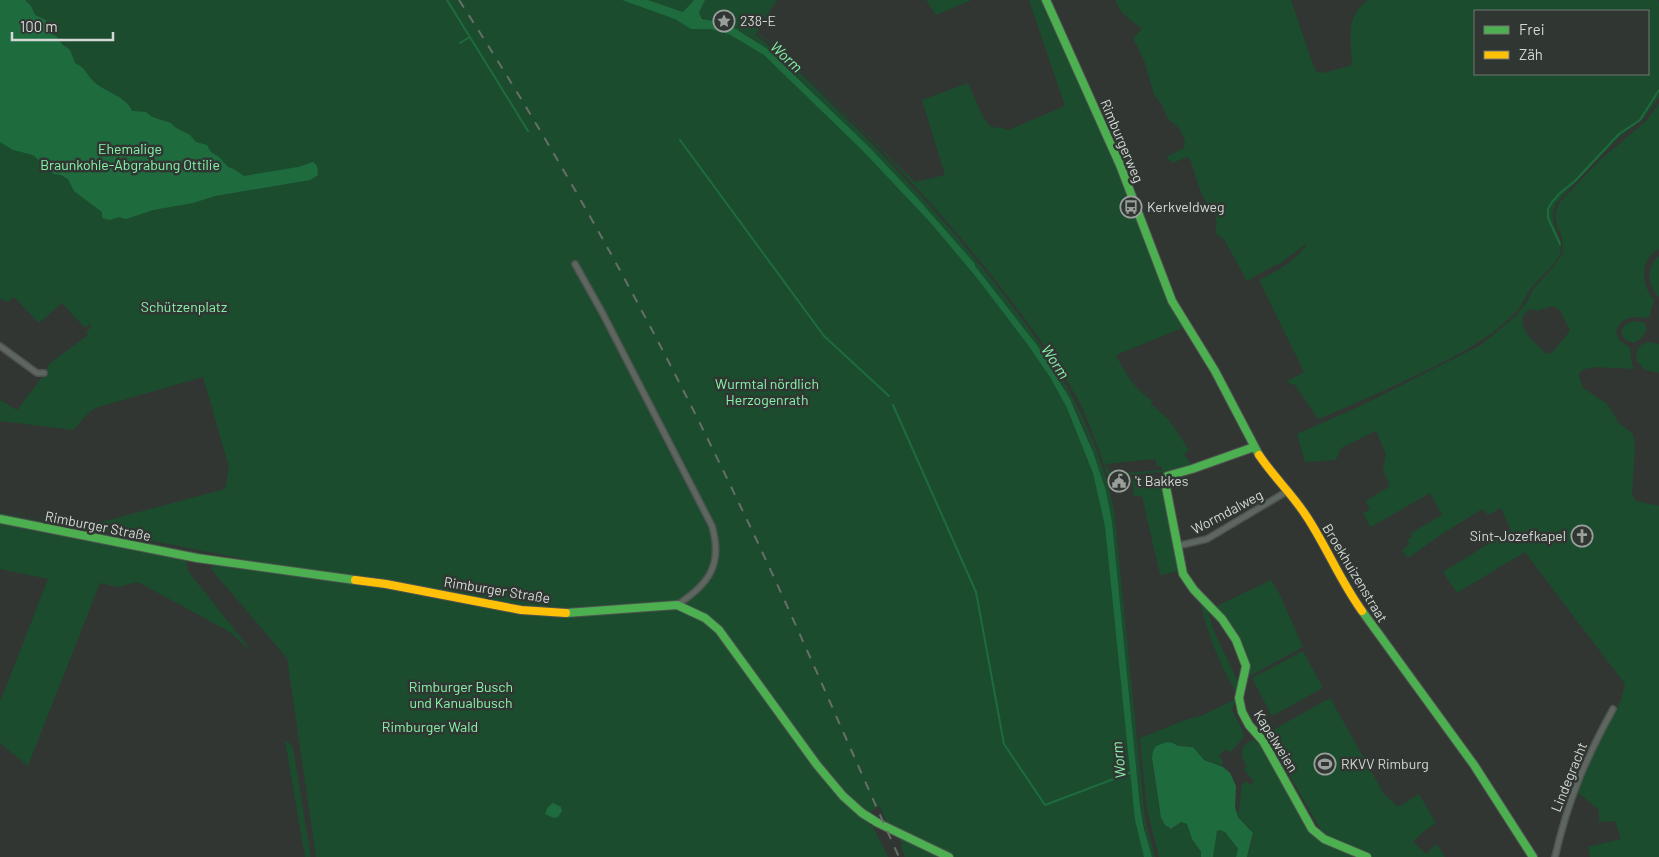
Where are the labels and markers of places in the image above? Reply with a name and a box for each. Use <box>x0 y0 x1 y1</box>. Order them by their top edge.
place icon: 238-E <box>712 9 736 33</box>
place label: 238-E <box>740 12 776 29</box>
bus stop icon: Kerkveldweg <box>1119 195 1143 219</box>
place label: Kerkveldweg <box>1147 198 1224 215</box>
public building icon: 't Bakkes <box>1107 469 1131 493</box>
place label: 't Bakkes <box>1135 472 1189 489</box>
church icon: Sint-Jozefkapel <box>1570 524 1594 548</box>
place label: Sint-Jozefkapel <box>1470 527 1566 544</box>
sports icon: RKVV Rimburg <box>1313 752 1337 776</box>
place label: RKVV Rimburg <box>1341 755 1429 772</box>

